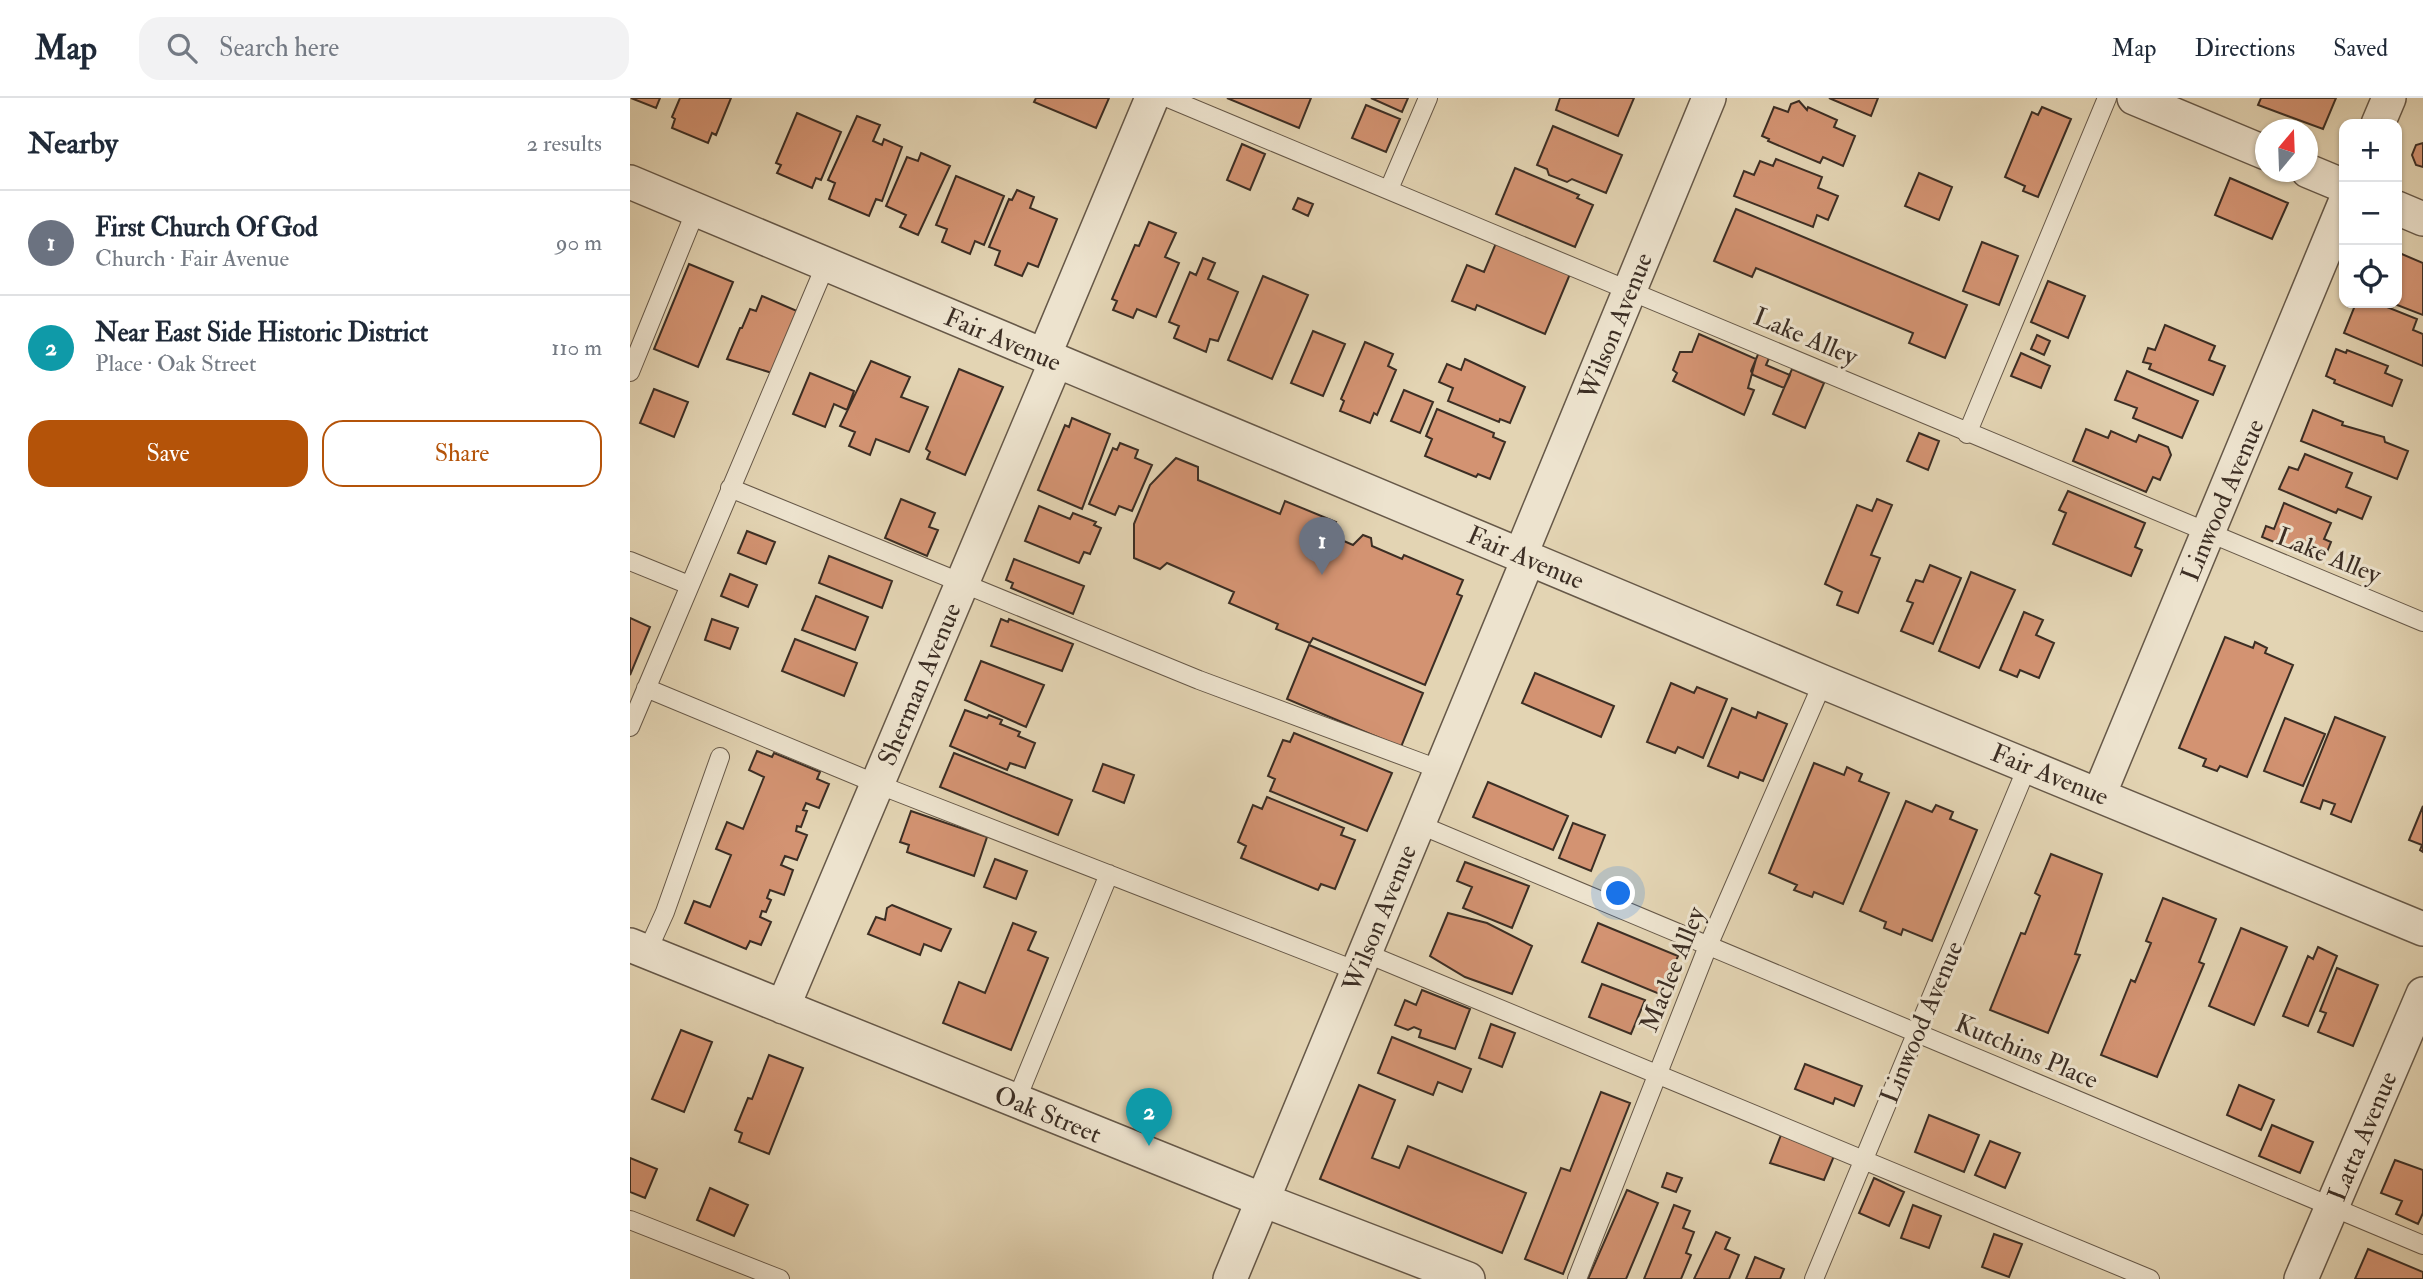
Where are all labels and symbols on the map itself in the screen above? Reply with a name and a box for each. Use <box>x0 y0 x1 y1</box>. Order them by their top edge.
north arrow <box>2255 119 2318 182</box>
street label: Wilson Avenue <box>1572 248 1660 405</box>
street label: Fair Avenue <box>939 301 1066 379</box>
street label: Lake Alley <box>1749 301 1863 373</box>
street label: Linwood Avenue <box>2174 414 2272 586</box>
pin: 1 <box>1299 517 1345 575</box>
street label: Fair Avenue <box>1462 519 1589 597</box>
street label: Lake Alley <box>2272 520 2386 592</box>
street label: Sherman Avenue <box>871 598 969 771</box>
street label: Fair Avenue <box>1986 737 2113 813</box>
street label: Wilson Avenue <box>1336 840 1424 997</box>
your location <box>1601 876 1635 910</box>
street label: Maclee Alley <box>1633 902 1713 1037</box>
street label: Linwood Avenue <box>1873 936 1971 1108</box>
street label: Kutchins Place <box>1950 1007 2103 1096</box>
street label: Latta Avenue <box>2321 1067 2405 1206</box>
street label: Oak Street <box>989 1079 1106 1151</box>
pin: 2 <box>1126 1088 1172 1146</box>

